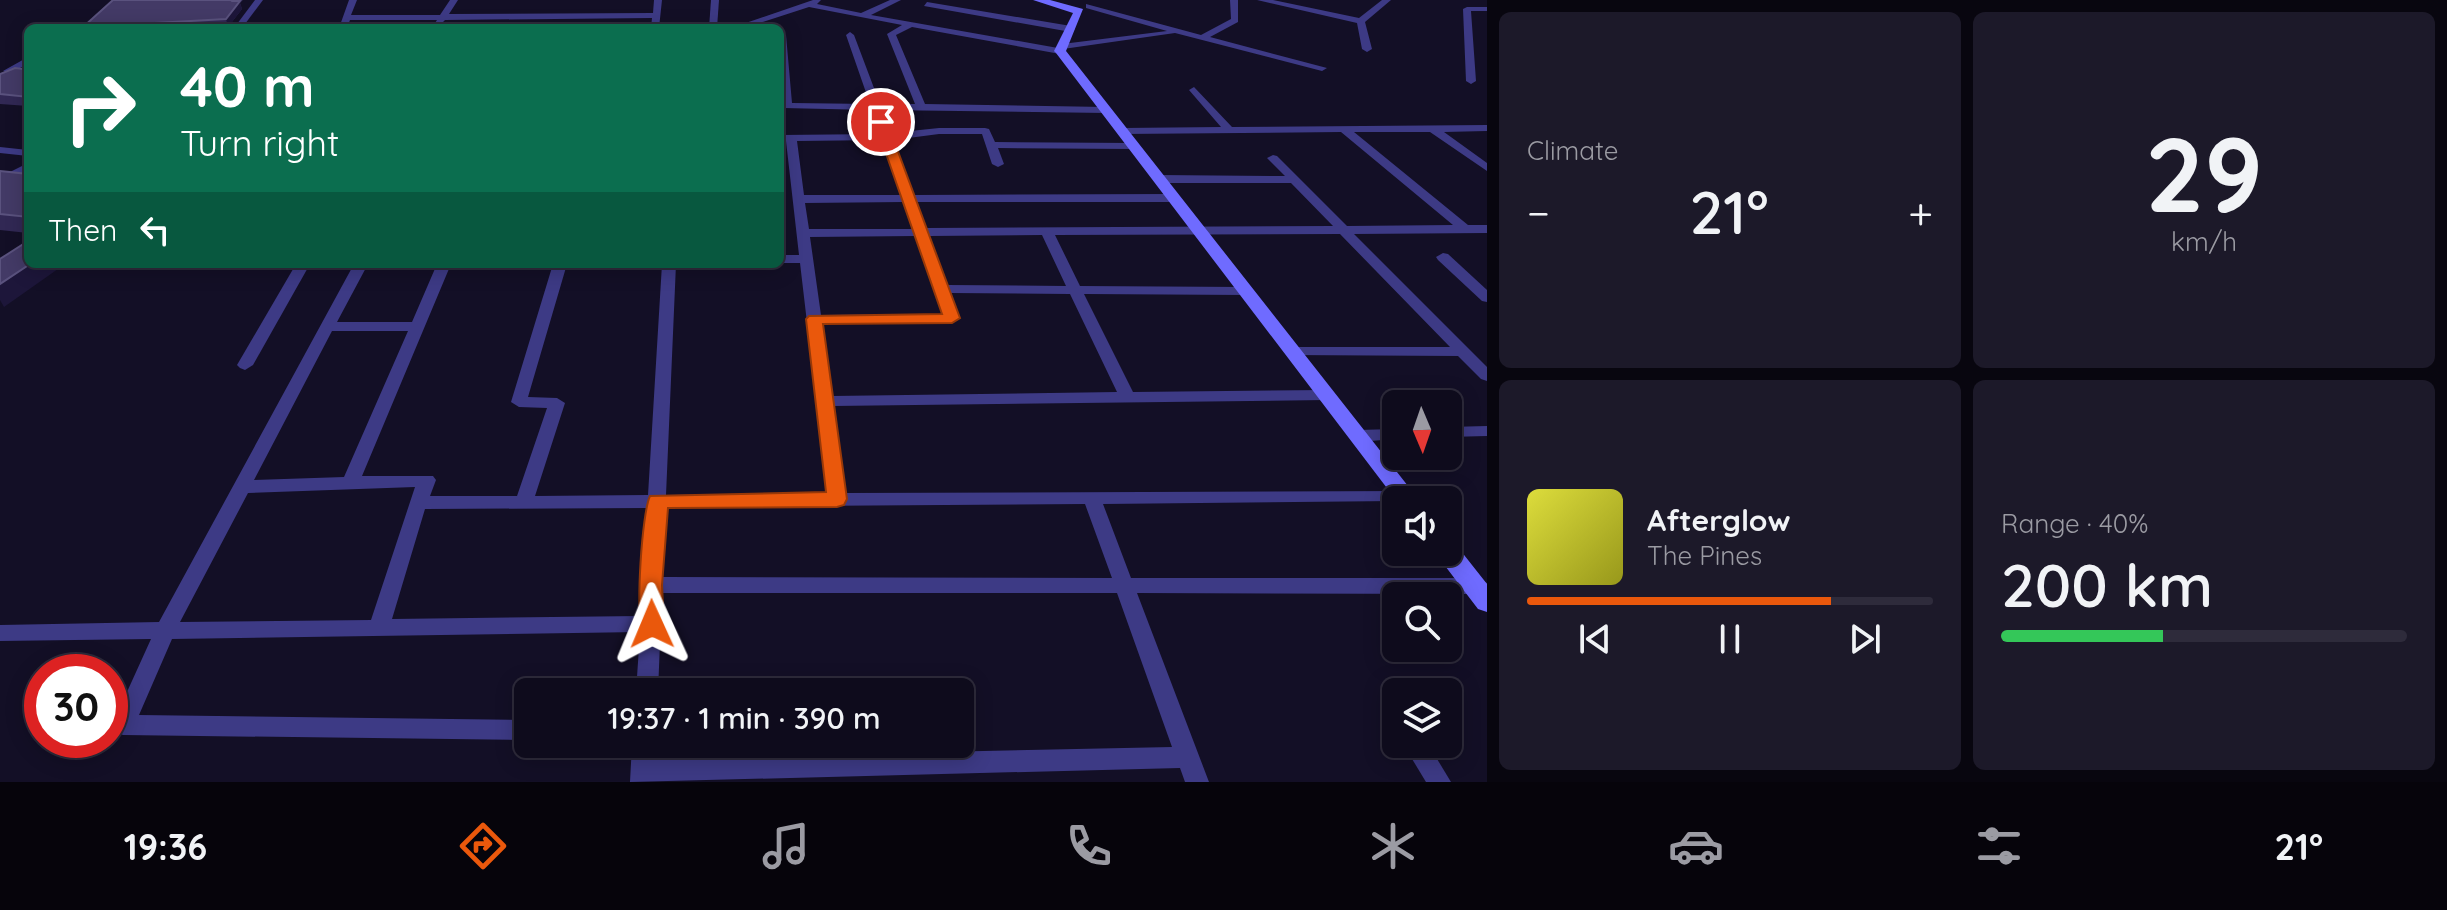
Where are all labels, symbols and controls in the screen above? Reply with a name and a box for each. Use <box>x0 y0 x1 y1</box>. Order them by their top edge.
text: 40 m <box>180 51 315 121</box>
icon: right <box>48 56 152 160</box>
pin <box>847 88 915 156</box>
icon: arrive <box>859 100 903 144</box>
text: 29 <box>2145 108 2263 238</box>
text: Turn right <box>180 120 339 165</box>
text: Climate <box>1527 134 1618 167</box>
text: 21° <box>1689 174 1769 249</box>
text: − <box>1527 185 1550 240</box>
text: + <box>1908 185 1933 240</box>
icon: left <box>133 208 177 252</box>
text: Then <box>48 211 117 249</box>
text: km/h <box>2171 225 2237 258</box>
north arrow <box>1382 390 1462 470</box>
map controls <box>1382 390 1462 758</box>
button: sound <box>1382 486 1462 566</box>
text: Afterglow <box>1647 501 1790 539</box>
text: Range · 40% <box>2001 507 2148 540</box>
text: The Pines <box>1647 539 1762 572</box>
text: 200 km <box>2001 547 2213 622</box>
position arrow <box>610 582 694 666</box>
button: search <box>1382 582 1462 662</box>
icon: previous <box>1573 617 1617 661</box>
icon: pause <box>1708 617 1752 661</box>
icon: next <box>1843 617 1887 661</box>
speed limit sign: 30 <box>24 654 128 758</box>
button: layers <box>1382 678 1462 758</box>
text: 19:37 · 1 min · 390 m <box>607 699 881 737</box>
icon: directions <box>455 818 511 874</box>
icon: music <box>758 818 814 874</box>
icon: phone <box>1061 818 1117 874</box>
icon: climate <box>1365 818 1421 874</box>
icon: car <box>1668 818 1724 874</box>
icon: filters <box>1971 818 2027 874</box>
text: 19:36 <box>124 824 207 869</box>
text: 21° <box>2275 824 2323 869</box>

